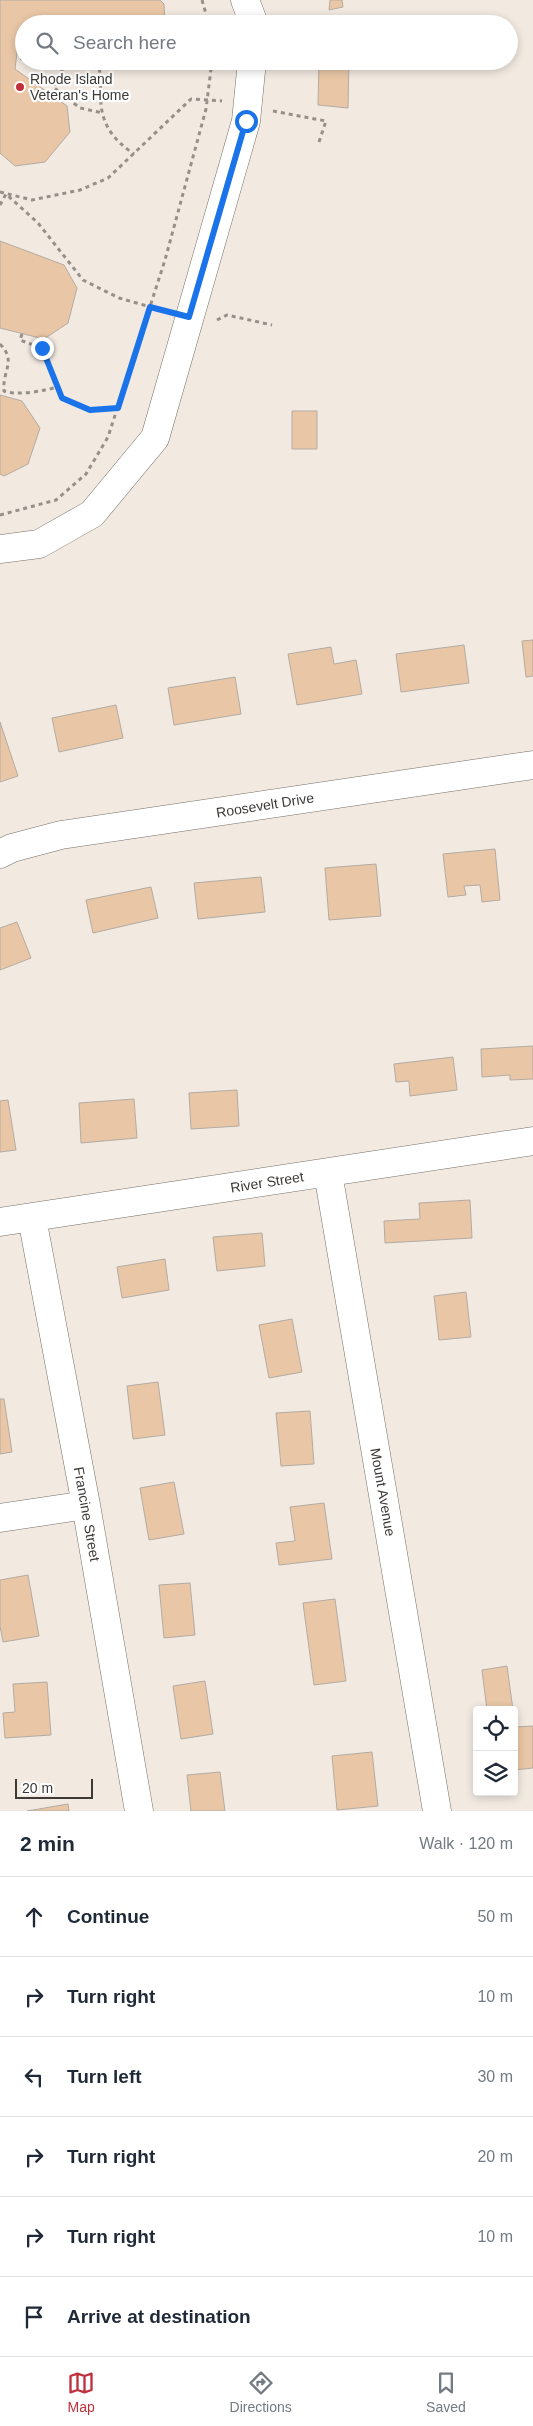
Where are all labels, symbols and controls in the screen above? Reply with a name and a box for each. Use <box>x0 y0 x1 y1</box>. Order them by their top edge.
search box <box>15 15 518 70</box>
icon: search <box>33 29 61 57</box>
text: Search here <box>73 32 177 53</box>
place label: Rhode Island Veteran's Home <box>30 71 129 103</box>
marker: Rhode Island Veteran's Home <box>14 81 26 93</box>
route start <box>235 110 258 133</box>
route end <box>31 337 54 360</box>
street label: Roosevelt Drive <box>215 789 315 821</box>
street label: River Street <box>229 1168 305 1196</box>
street label: Mount Avenue <box>367 1447 399 1538</box>
street label: Francine Street <box>71 1465 103 1563</box>
map controls <box>473 1706 518 1796</box>
button: locate <box>473 1706 518 1751</box>
button: layers <box>473 1751 518 1796</box>
scale bar <box>15 1776 92 1799</box>
text: 20 m <box>22 1780 53 1796</box>
text: 2 min <box>20 1832 75 1855</box>
text: Walk · 120 m <box>419 1835 513 1852</box>
icon: ahead <box>20 1903 48 1931</box>
text: Continue <box>67 1906 149 1927</box>
text: 50 m <box>477 1908 513 1925</box>
icon: right <box>20 1983 48 2011</box>
text: Turn right <box>67 1986 155 2007</box>
text: 10 m <box>477 1988 513 2005</box>
icon: left <box>20 2063 48 2091</box>
text: Turn left <box>67 2066 142 2087</box>
text: 30 m <box>477 2068 513 2085</box>
icon: right <box>20 2143 48 2171</box>
text: Turn right <box>67 2146 155 2167</box>
text: 20 m <box>477 2148 513 2165</box>
icon: right <box>20 2223 48 2251</box>
text: Turn right <box>67 2226 155 2247</box>
text: 10 m <box>477 2228 513 2245</box>
icon: arrive <box>20 2303 48 2331</box>
text: Arrive at destination <box>67 2306 251 2327</box>
tab: Map <box>67 2369 95 2415</box>
tab: Directions <box>230 2369 292 2415</box>
tab: Saved <box>426 2369 466 2415</box>

